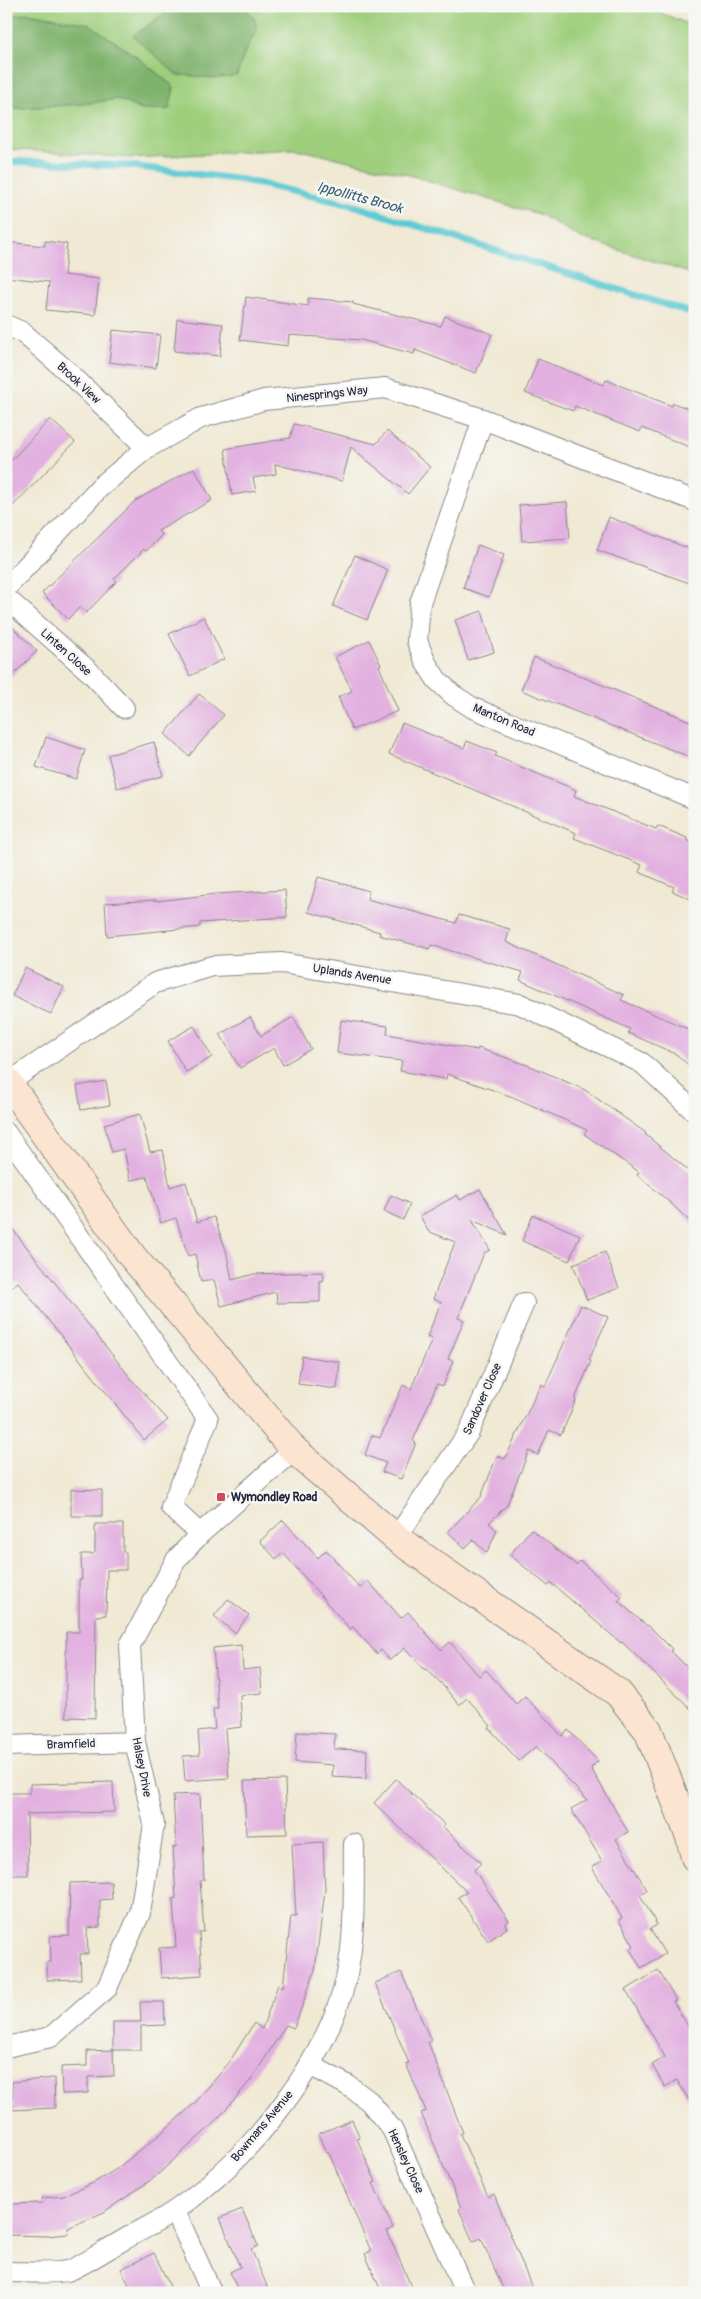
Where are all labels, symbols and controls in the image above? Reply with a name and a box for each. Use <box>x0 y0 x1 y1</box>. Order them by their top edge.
water label: Ippollitts Brook <box>315 178 406 217</box>
street label: Brook View <box>54 359 104 407</box>
street label: Ninesprings Way <box>286 383 369 406</box>
street label: Linten Close <box>37 626 94 679</box>
street label: Manton Road <box>471 701 537 740</box>
street label: Uplands Avenue <box>312 961 392 988</box>
street label: Sandover Close <box>460 1361 505 1438</box>
place label: Wymondley Road <box>231 1490 317 1505</box>
marker: Wymondley Road <box>215 1491 227 1503</box>
street label: Bramfield <box>46 1736 96 1753</box>
street label: Halsey Drive <box>128 1736 155 1798</box>
street label: Bowmans Avenue <box>228 2088 297 2165</box>
street label: Hensley Close <box>384 2127 427 2196</box>

